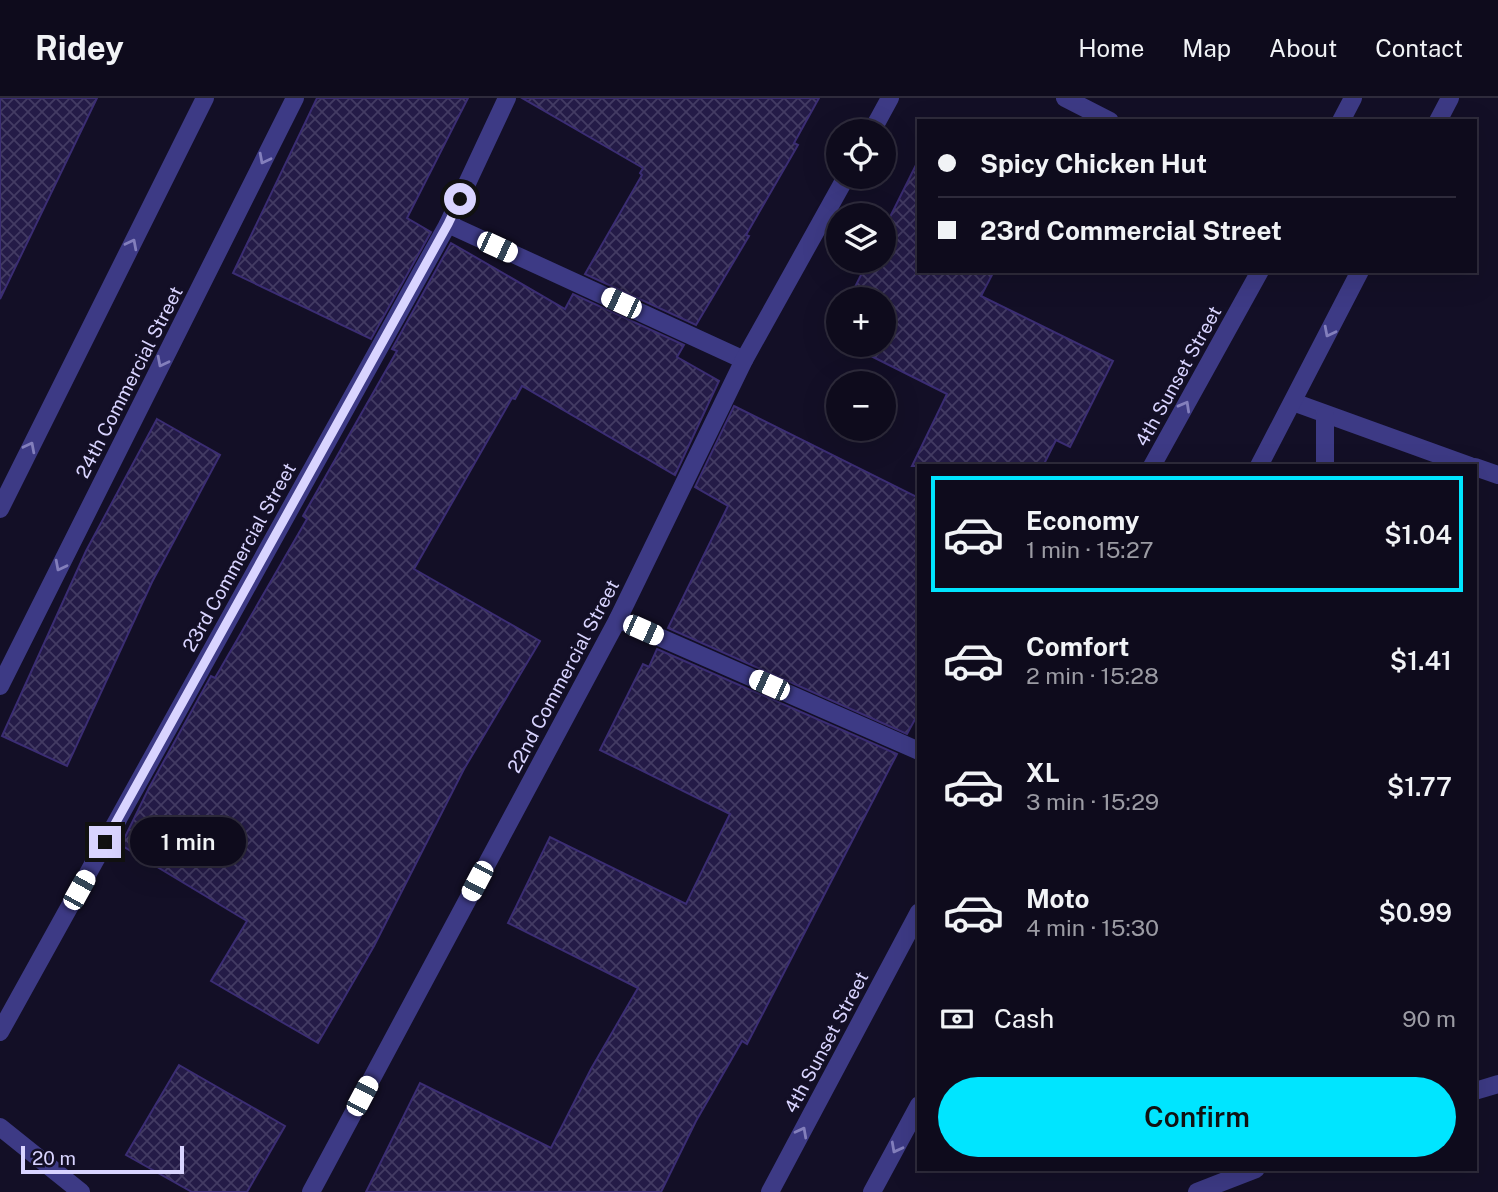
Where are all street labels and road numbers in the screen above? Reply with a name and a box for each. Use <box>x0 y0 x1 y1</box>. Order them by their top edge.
street label: 24th Commercial Street <box>71 282 187 482</box>
street label: 4th Sunset Street <box>1130 302 1226 450</box>
street label: 23rd Commercial Street <box>178 459 300 655</box>
street label: 22nd Commercial Street <box>503 576 623 776</box>
street label: 4th Sunset Street <box>779 967 873 1117</box>

